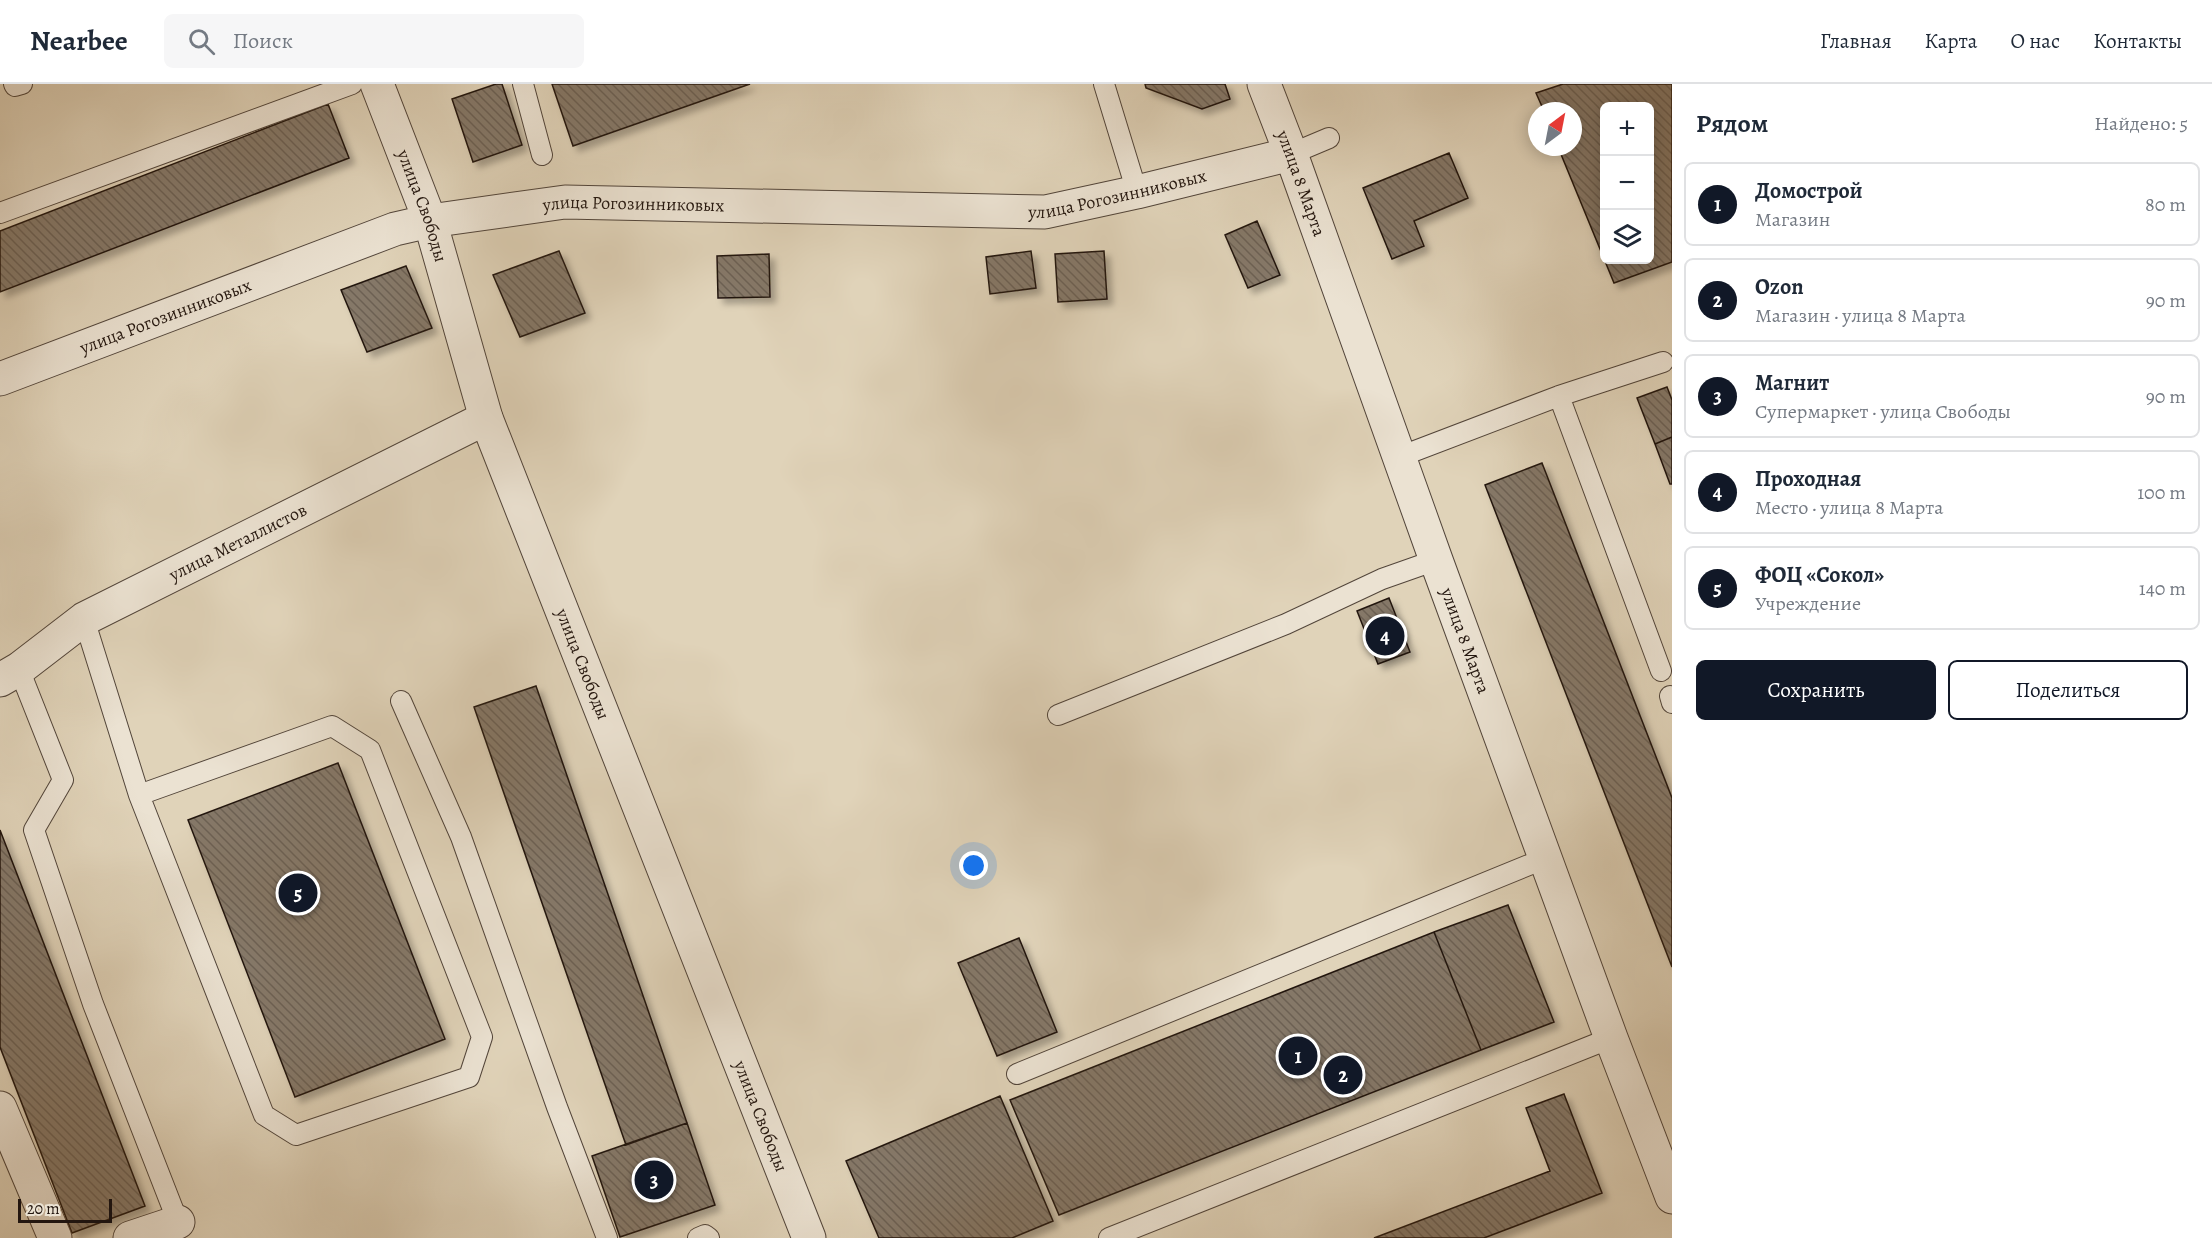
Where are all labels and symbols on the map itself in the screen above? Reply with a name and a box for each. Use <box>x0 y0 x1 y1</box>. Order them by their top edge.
north arrow <box>1528 102 1582 156</box>
street label: улица 8 Марта <box>1271 126 1332 240</box>
street label: улица Свободы <box>391 145 453 265</box>
street label: улица Рогозинниковых <box>1027 163 1209 224</box>
street label: улица Рогозинниковых <box>540 189 724 217</box>
street label: улица Рогозинниковых <box>75 273 255 360</box>
street label: улица Металлистов <box>164 498 311 587</box>
street label: улица 8 Марта <box>1435 583 1496 698</box>
street label: улица Свободы <box>550 604 616 723</box>
pin: 4 <box>1366 614 1404 658</box>
your location <box>959 851 988 880</box>
pin: 5 <box>278 870 318 916</box>
pin: 1 <box>1278 1034 1318 1078</box>
pin: 2 <box>1324 1052 1362 1098</box>
street label: улица Свободы <box>728 1056 794 1175</box>
pin: 3 <box>634 1158 674 1202</box>
scale bar <box>18 1196 112 1224</box>

